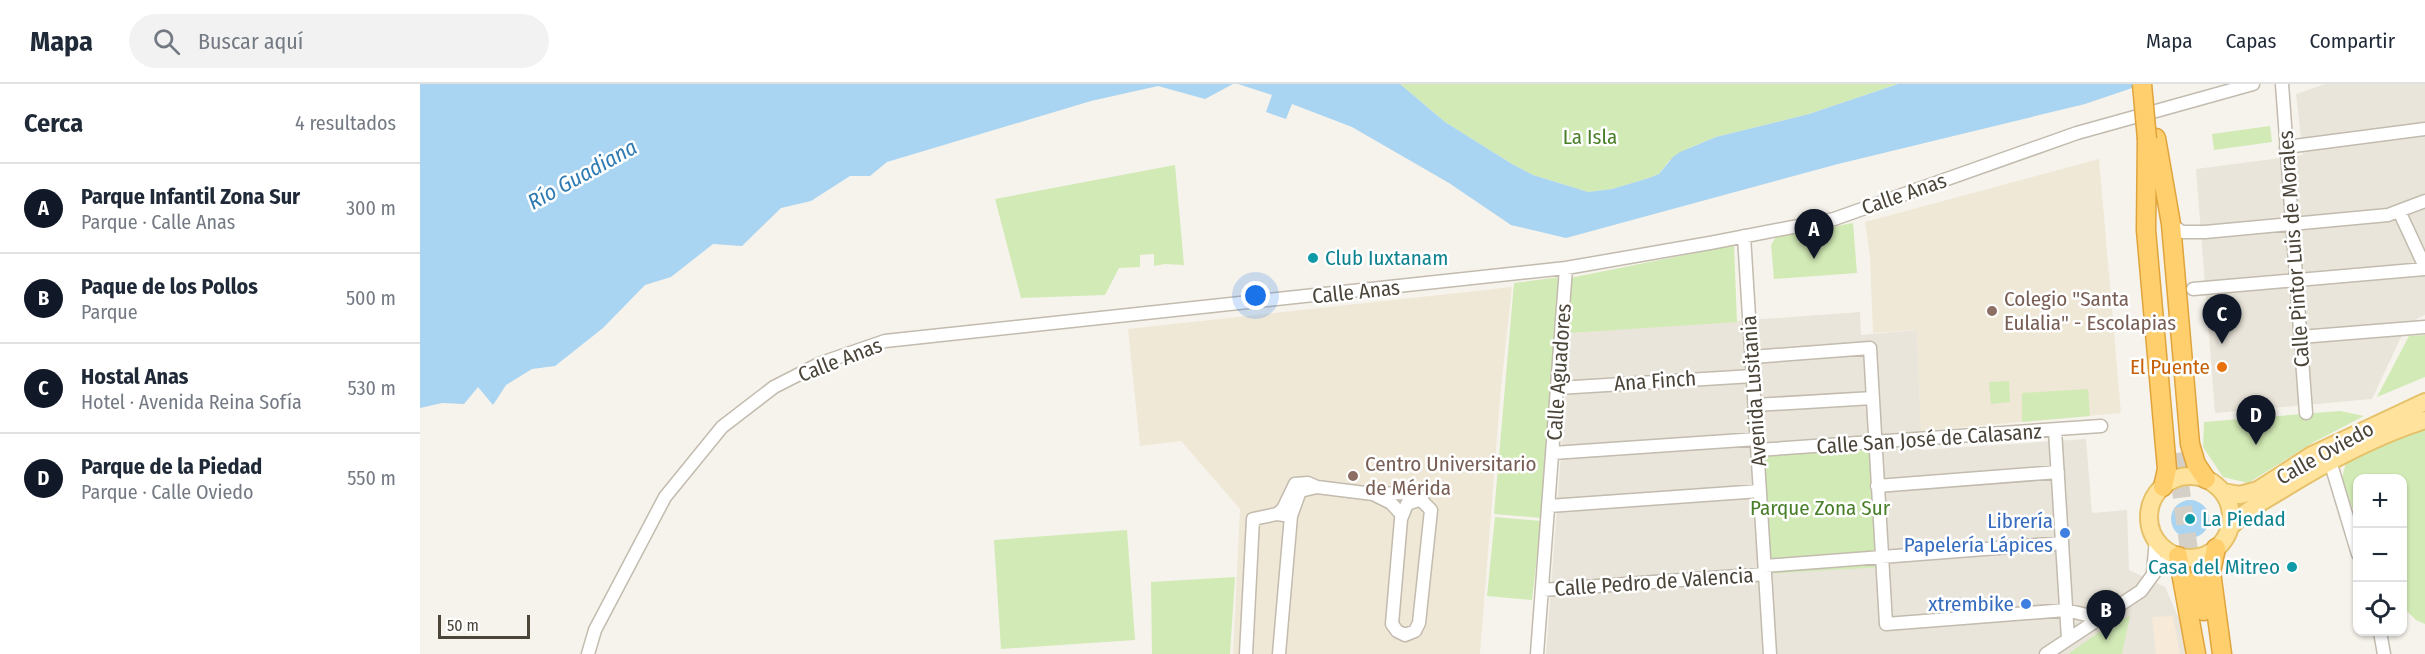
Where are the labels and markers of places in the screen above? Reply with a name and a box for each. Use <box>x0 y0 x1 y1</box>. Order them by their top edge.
pin: A <box>1794 210 1834 259</box>
place label: Club Iuxtanam <box>1325 245 1448 271</box>
marker: Club Iuxtanam <box>1306 251 1320 265</box>
place label: Colegio "Santa Eulalia" - Escolapias <box>2004 286 2176 336</box>
pin: C <box>2202 294 2242 344</box>
marker: Colegio "Santa Eulalia" - Escolapias <box>1985 304 1999 318</box>
place label: El Puente <box>2130 354 2210 380</box>
marker: El Puente <box>2215 360 2229 374</box>
pin: D <box>2236 396 2276 445</box>
place label: Centro Universitario de Mérida <box>1365 451 1537 501</box>
marker: Centro Universitario de Mérida <box>1346 469 1360 483</box>
place label: La Piedad <box>2202 506 2286 532</box>
place label: Librería Papelería Lápices <box>1904 508 2053 558</box>
marker: La Piedad <box>2183 512 2197 526</box>
marker: Librería Papelería Lápices <box>2058 526 2072 540</box>
place label: Casa del Mitreo <box>2148 554 2280 580</box>
marker: Casa del Mitreo <box>2285 560 2299 574</box>
pin: B <box>2086 590 2126 640</box>
place label: xtrembike <box>1928 591 2014 617</box>
marker: xtrembike <box>2019 597 2033 611</box>

